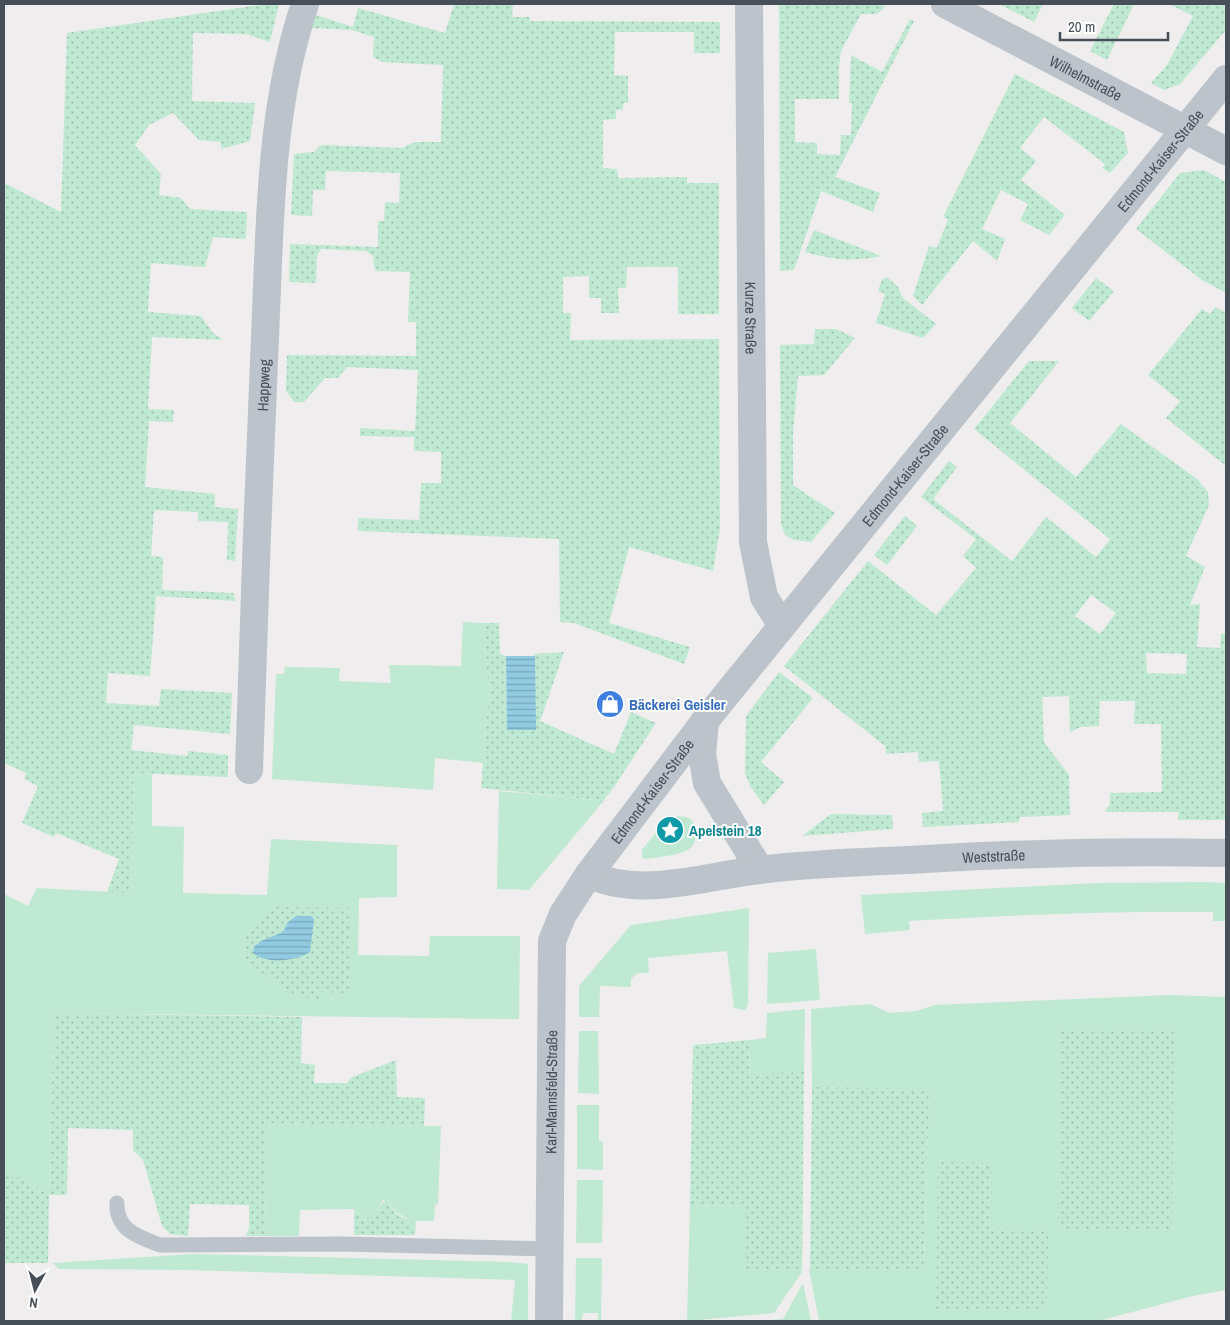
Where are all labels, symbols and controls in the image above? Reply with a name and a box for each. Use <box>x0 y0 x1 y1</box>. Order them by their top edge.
scale bar <box>1060 10 1168 42</box>
text: 20 m <box>1068 16 1095 37</box>
street label: Wilhelmstraße <box>1046 50 1126 105</box>
street label: Edmond-Kaiser-Straße <box>1112 104 1208 216</box>
street label: Kurze Straße <box>741 282 762 354</box>
street label: Happweg <box>251 359 275 412</box>
street label: Edmond-Kaiser-Straße <box>857 419 953 531</box>
shop icon: Bäckerei Geisler <box>595 689 625 719</box>
place label: Bäckerei Geisler <box>629 694 726 715</box>
street label: Edmond-Kaiser-Straße <box>605 734 699 848</box>
place icon: Apelstein 18 <box>655 815 685 845</box>
place label: Apelstein 18 <box>689 820 762 841</box>
street label: Weststraße <box>962 844 1026 867</box>
street label: Karl-Mannsfeld-Straße <box>540 1030 562 1154</box>
north arrow <box>10 1265 60 1315</box>
text: N <box>28 1293 39 1312</box>

